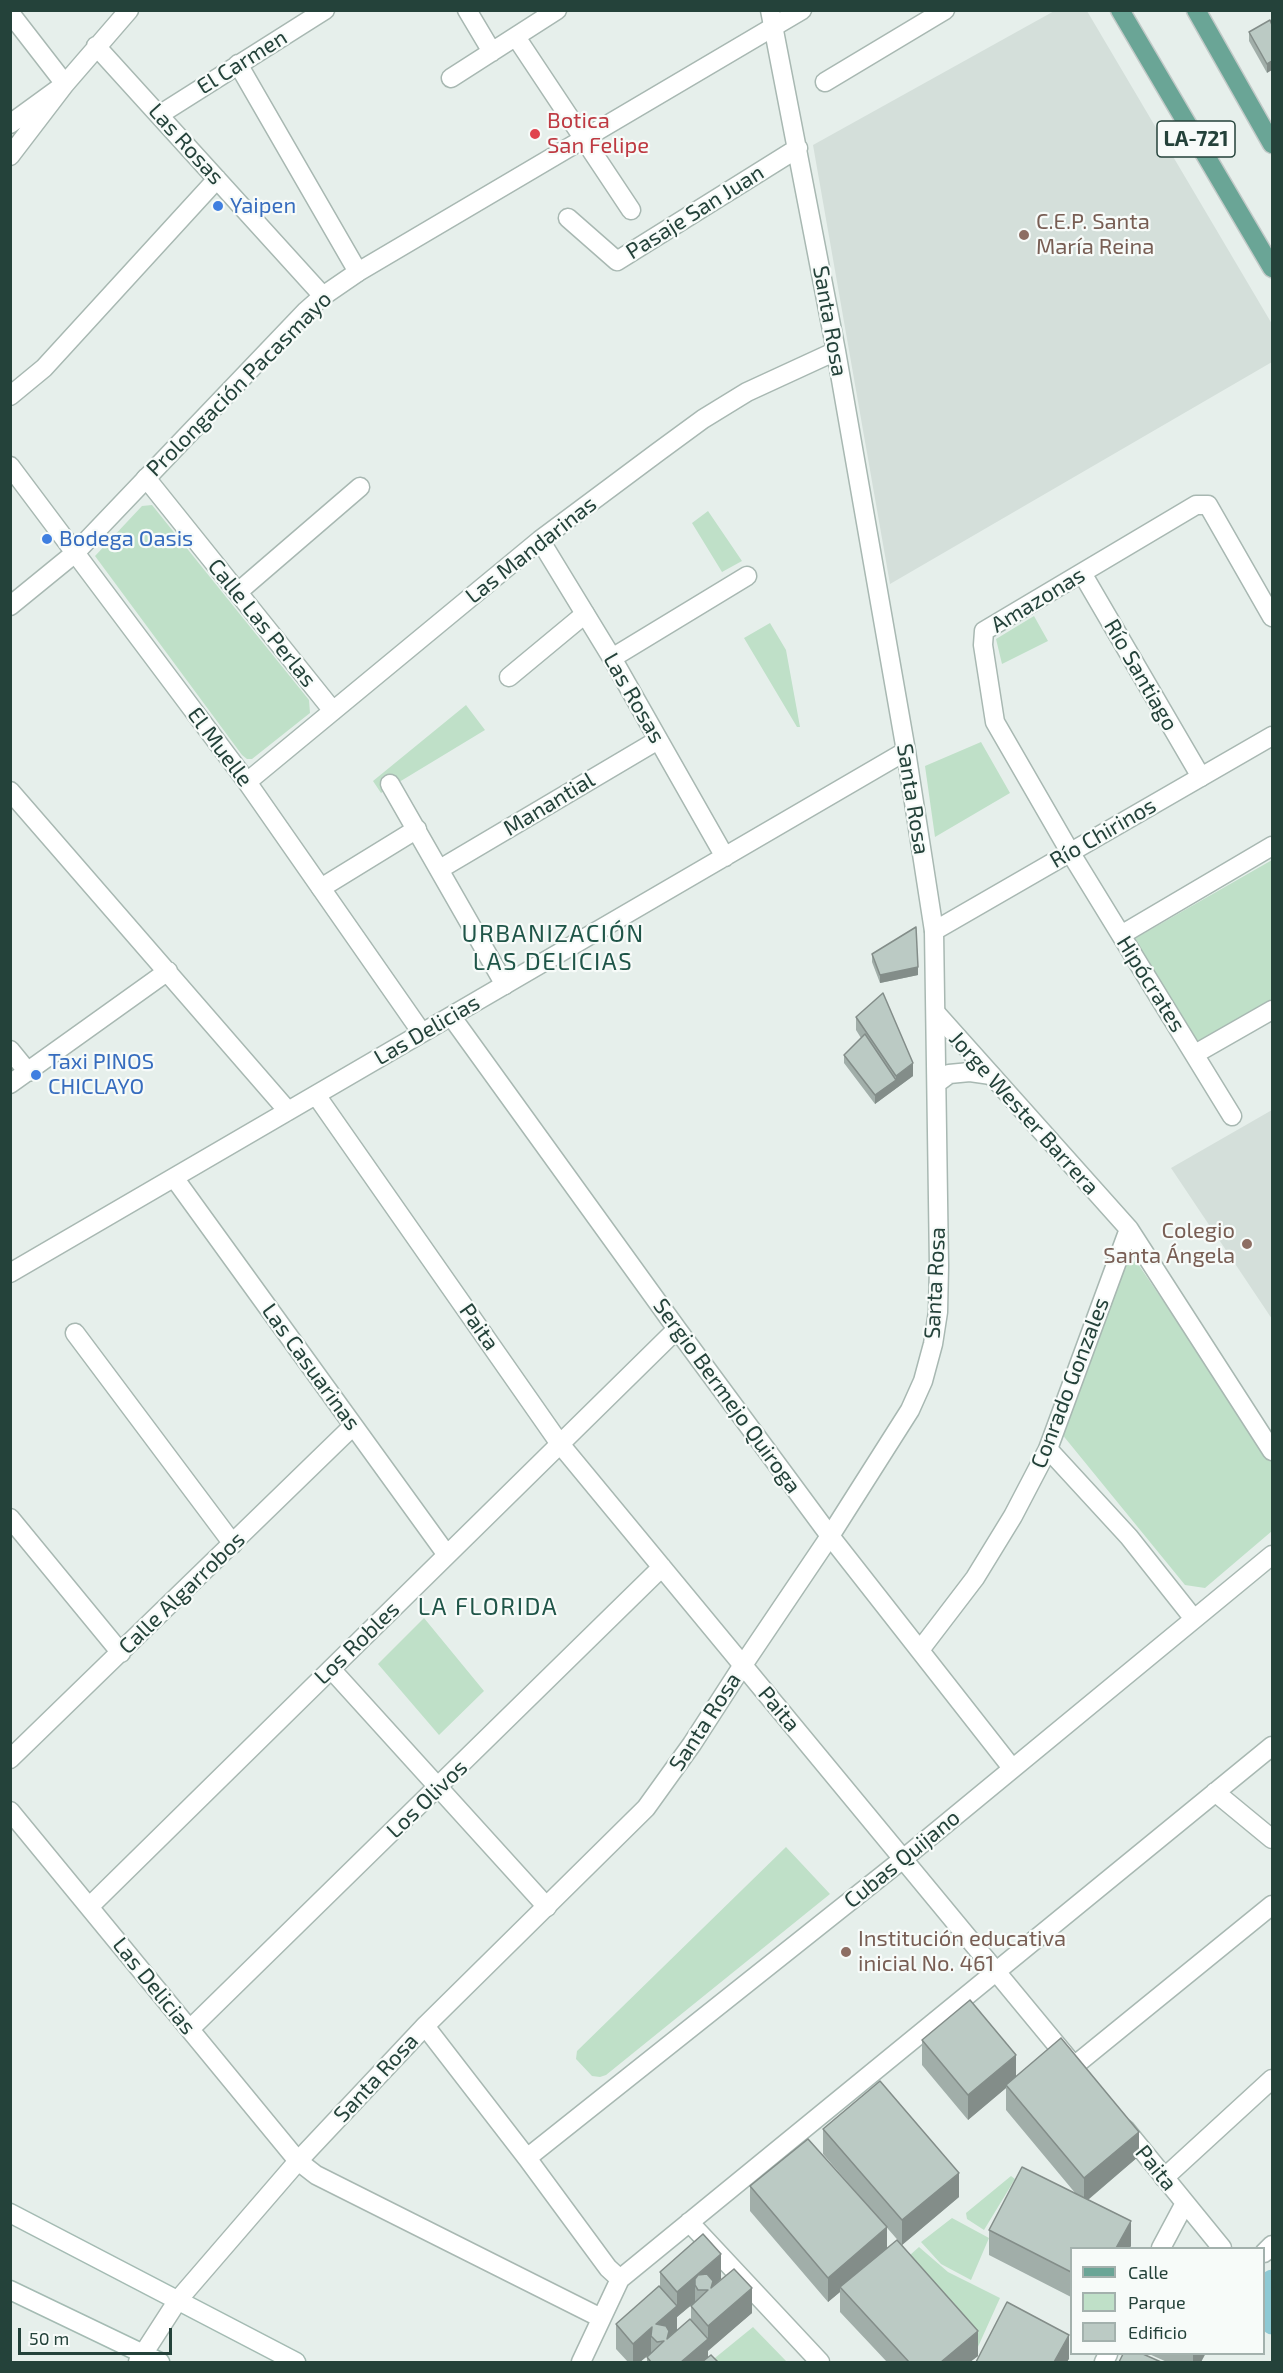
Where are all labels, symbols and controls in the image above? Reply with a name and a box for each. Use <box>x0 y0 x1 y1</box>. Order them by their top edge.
street label: El Carmen <box>192 24 292 100</box>
street label: Las Rosas <box>143 98 229 190</box>
place label: Botica San Felipe <box>547 108 649 160</box>
road number: LA-721 <box>1157 121 1235 157</box>
marker: Botica San Felipe <box>528 127 542 141</box>
street label: Pasaje San Juan <box>621 159 769 265</box>
place label: Yaipen <box>230 193 296 219</box>
marker: Yaipen <box>211 199 225 213</box>
place label: C.E.P. Santa María Reina <box>1036 209 1154 260</box>
marker: C.E.P. Santa María Reina <box>1017 228 1031 242</box>
street label: Santa Rosa <box>807 264 853 378</box>
street label: Prolongación Pacasmayo <box>141 286 337 482</box>
street label: Las Mandarinas <box>460 491 602 609</box>
place label: Bodega Oasis <box>59 526 193 552</box>
marker: Bodega Oasis <box>40 532 54 546</box>
street label: Calle Las Perlas <box>202 554 322 692</box>
street label: Amazonas <box>986 562 1090 638</box>
street label: Río Santiago <box>1098 615 1184 735</box>
street label: Las Rosas <box>598 648 670 748</box>
street label: El Muelle <box>182 702 258 792</box>
street label: Santa Rosa <box>891 742 935 856</box>
street label: Manantial <box>499 767 599 841</box>
street label: Río Chirinos <box>1045 792 1161 874</box>
district label: URBANIZACIÓN LAS DELICIAS <box>461 920 645 976</box>
street label: Hipócrates <box>1111 931 1191 1037</box>
street label: Las Delicias <box>370 989 484 1071</box>
street label: Jorge Wester Barrera <box>944 1026 1104 1200</box>
place label: Taxi PINOS CHICLAYO <box>48 1049 154 1100</box>
marker: Taxi PINOS CHICLAYO <box>29 1068 43 1082</box>
place label: Colegio Santa Ángela <box>1103 1218 1235 1270</box>
street label: Santa Rosa <box>919 1226 951 1340</box>
marker: Colegio Santa Ángela <box>1240 1237 1254 1251</box>
street label: Sergio Bermejo Quiroga <box>647 1293 807 1499</box>
street label: Conrado Gonzales <box>1025 1294 1115 1472</box>
street label: Las Casuarinas <box>256 1298 366 1436</box>
street label: Paita <box>454 1299 504 1355</box>
street label: Calle Algarrobos <box>114 1526 250 1660</box>
district label: LA FLORIDA <box>418 1593 558 1621</box>
street label: Los Robles <box>309 1596 405 1690</box>
street label: Santa Rosa <box>663 1668 747 1776</box>
street label: Paita <box>753 1681 805 1737</box>
street label: Los Olivos <box>381 1754 473 1844</box>
street label: Cubas Quijano <box>839 1804 965 1914</box>
place label: Institución educativa inicial No. 461 <box>858 1926 1066 1978</box>
street label: Las Delicias <box>107 1932 201 2040</box>
marker: Institución educativa inicial No. 461 <box>839 1945 853 1959</box>
street label: Santa Rosa <box>328 2028 424 2128</box>
street label: Paita <box>1130 2140 1182 2196</box>
legend <box>1070 2247 1265 2355</box>
text: Calle <box>1128 2261 1169 2283</box>
text: Parque <box>1128 2291 1186 2313</box>
scale bar <box>21 2316 176 2354</box>
text: Edificio <box>1128 2321 1187 2343</box>
text: 50 m <box>29 2327 69 2349</box>

